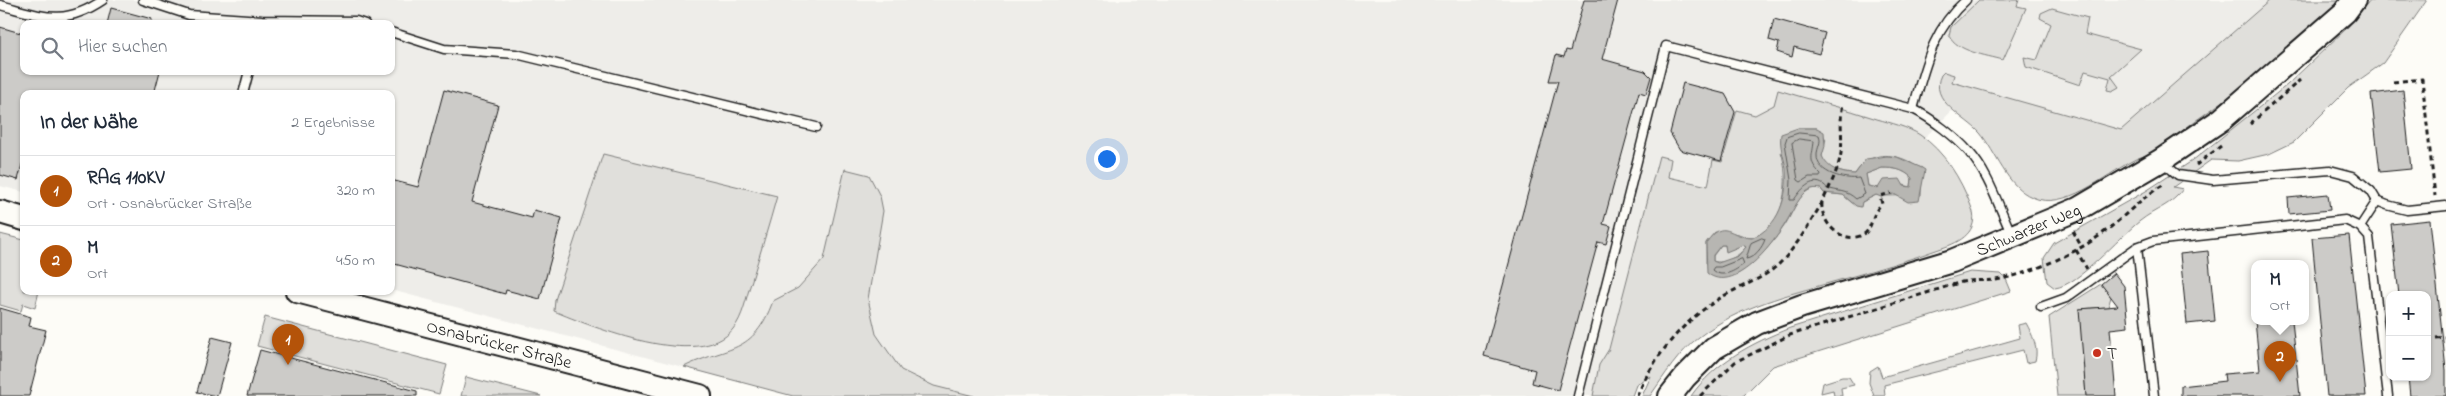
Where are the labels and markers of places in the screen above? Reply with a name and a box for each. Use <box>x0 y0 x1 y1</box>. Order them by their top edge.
pin: 1 <box>272 324 304 365</box>
pin: 2 <box>2264 341 2296 382</box>
place label: T <box>2107 342 2117 368</box>
marker: T <box>2091 347 2103 359</box>

